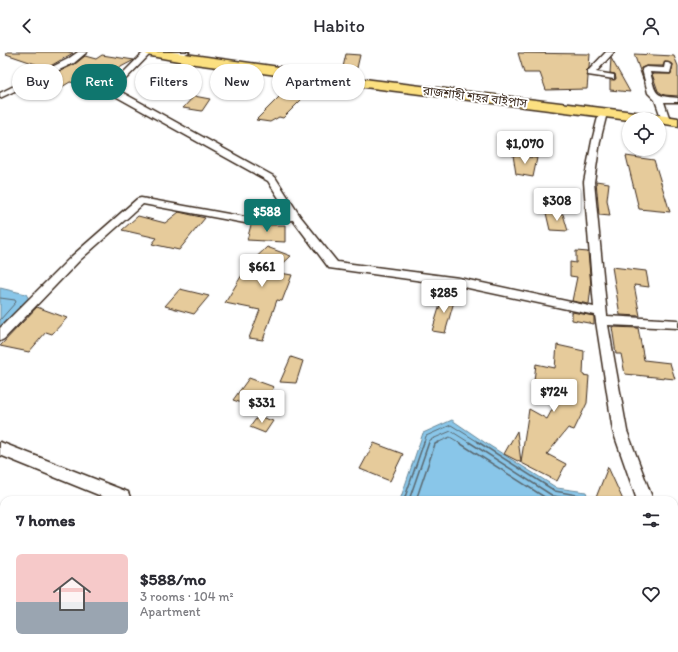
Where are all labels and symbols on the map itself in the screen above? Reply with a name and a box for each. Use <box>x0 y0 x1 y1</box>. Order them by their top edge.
street label: রাজশাহী শহর বাইপাস <box>421 83 529 110</box>
pin: $1,070 <box>492 131 558 165</box>
pin: $308 <box>533 188 581 222</box>
pin: $588 <box>243 199 291 233</box>
pin: $661 <box>238 254 286 288</box>
pin: $285 <box>420 280 468 314</box>
pin: $724 <box>530 379 578 413</box>
pin: $331 <box>238 390 286 424</box>

